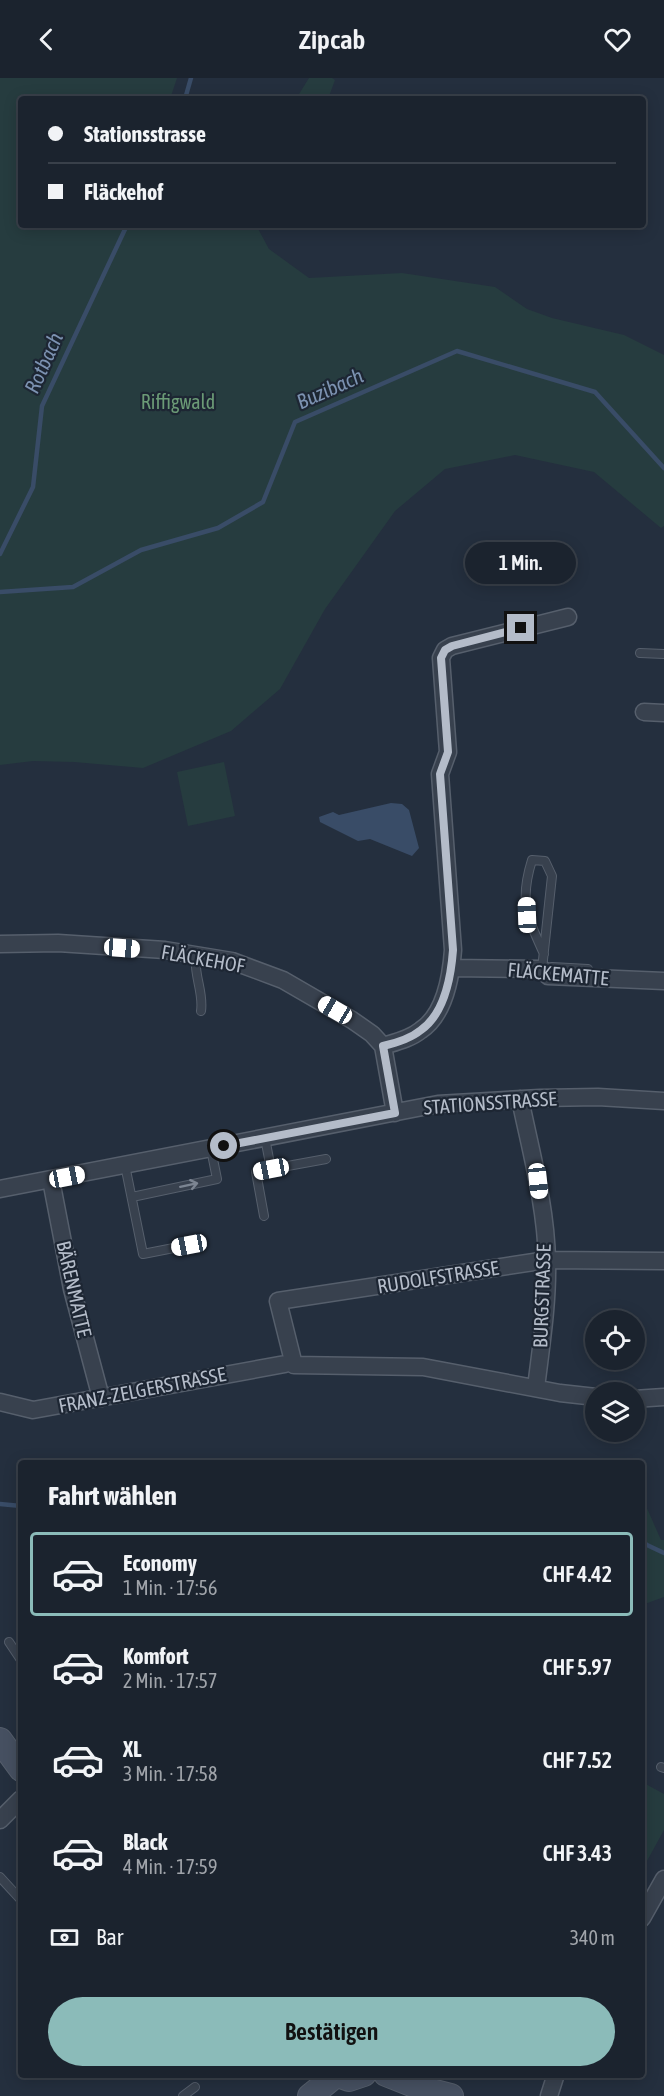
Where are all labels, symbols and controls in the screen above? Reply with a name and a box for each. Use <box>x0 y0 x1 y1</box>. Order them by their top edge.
icon: back <box>30 23 63 56</box>
icon: heart <box>601 23 634 56</box>
text: Zipcab <box>299 24 365 55</box>
text: Stationsstrasse <box>84 121 206 147</box>
text: Fläckehof <box>84 179 163 205</box>
water label: Rotbach <box>19 328 67 397</box>
water label: Buzibach <box>293 363 367 413</box>
park label: Riffigwald <box>141 390 215 413</box>
callout: 1 Min. <box>466 541 576 583</box>
text: 1 Min. <box>499 551 542 574</box>
route end <box>507 614 534 641</box>
car <box>517 897 537 933</box>
car <box>103 938 141 958</box>
street label: FLÄCKEHOF <box>160 940 247 977</box>
street label: FLÄCKEMATTE <box>507 958 610 989</box>
car <box>315 993 355 1027</box>
street label: STATIONSSTRASSE <box>423 1086 558 1119</box>
route start <box>210 1132 237 1159</box>
car <box>252 1157 290 1181</box>
car <box>527 1162 549 1200</box>
car <box>48 1165 86 1189</box>
one-way arrow <box>179 1179 199 1190</box>
car <box>170 1233 208 1257</box>
street label: BÄRENMATTE <box>52 1239 97 1340</box>
street label: BURGSTRASSE <box>528 1243 555 1348</box>
street label: RUDOLFSTRASSE <box>375 1255 501 1297</box>
map controls <box>585 1310 645 1442</box>
button: locate <box>585 1310 645 1370</box>
street label: FRANZ-ZELGERSTRASSE <box>56 1362 228 1417</box>
button: layers <box>585 1382 645 1442</box>
text: Fahrt wählen <box>48 1480 177 1511</box>
icon: car <box>51 1547 105 1601</box>
text: Economy <box>123 1550 197 1576</box>
text: CHF 4.42 <box>543 1561 612 1587</box>
text: 1 Min. · 17:56 <box>123 1576 217 1599</box>
icon: car <box>51 1640 105 1694</box>
text: Komfort <box>123 1643 189 1669</box>
text: CHF 5.97 <box>543 1654 612 1680</box>
text: 2 Min. · 17:57 <box>123 1669 217 1692</box>
icon: car <box>51 1733 105 1787</box>
text: XL <box>123 1736 141 1762</box>
text: CHF 7.52 <box>543 1747 612 1773</box>
text: 3 Min. · 17:58 <box>123 1762 217 1785</box>
icon: car <box>51 1826 105 1880</box>
text: Black <box>123 1829 167 1855</box>
text: CHF 3.43 <box>543 1840 612 1866</box>
text: 4 Min. · 17:59 <box>123 1855 217 1878</box>
icon: cash <box>48 1921 81 1954</box>
text: Bar <box>96 1924 123 1950</box>
text: 340 m <box>570 1926 615 1949</box>
button: Bestätigen <box>48 1997 615 2066</box>

